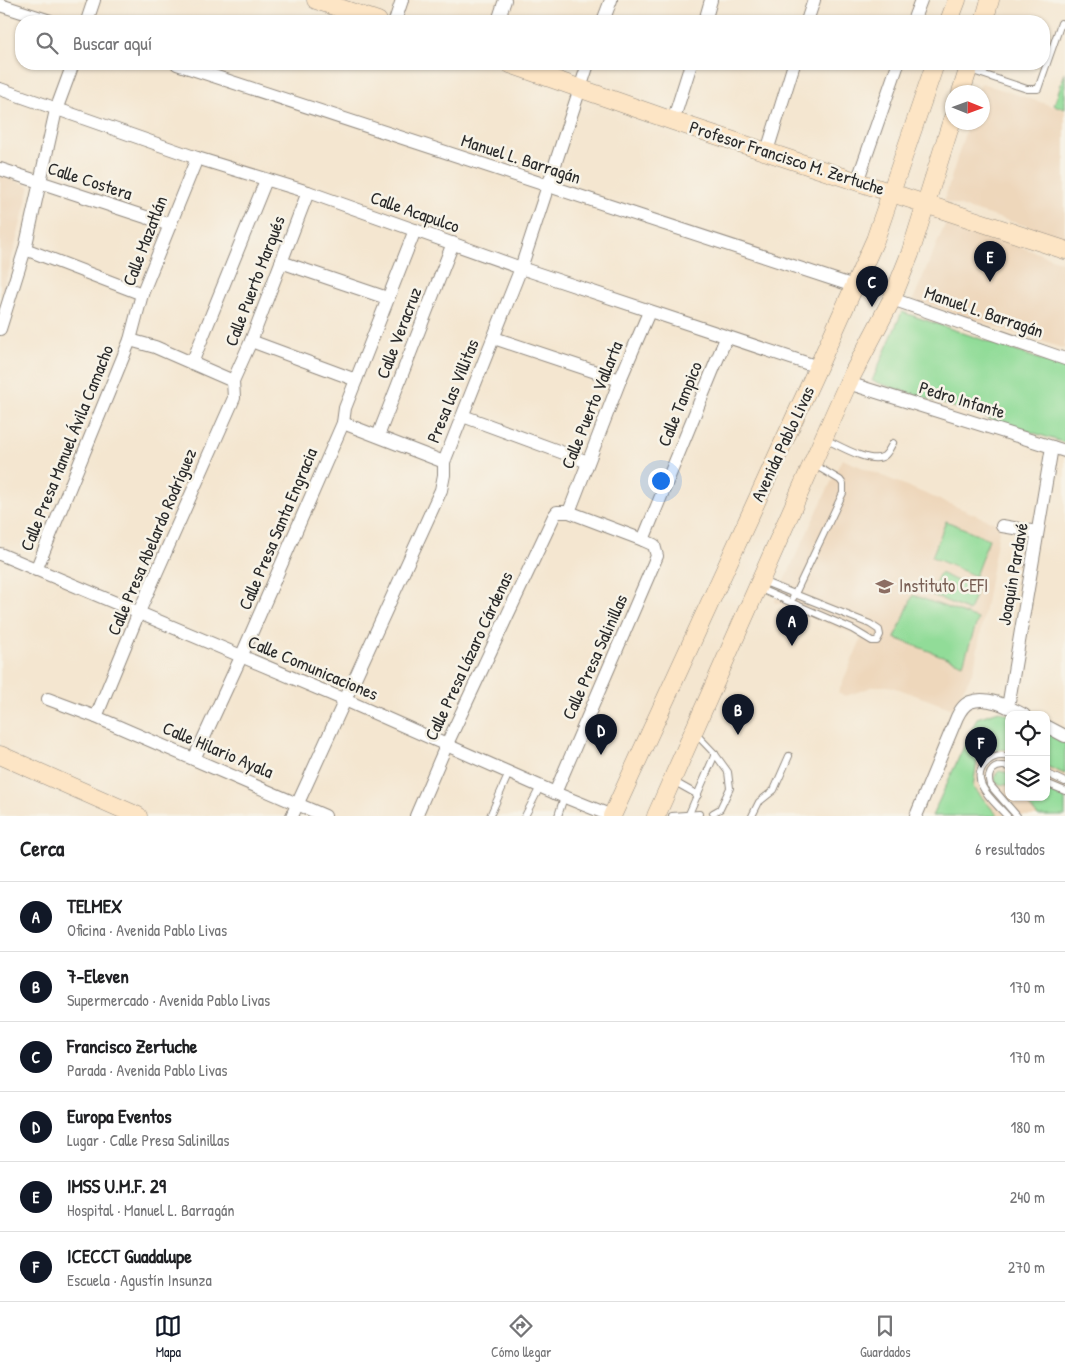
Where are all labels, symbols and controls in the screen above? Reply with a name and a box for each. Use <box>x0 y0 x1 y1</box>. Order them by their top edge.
search box <box>15 15 1050 70</box>
icon: search <box>33 29 61 57</box>
text: Buscar aquí <box>73 30 152 56</box>
north arrow <box>945 85 990 130</box>
street label: Profesor Francisco M. Zertuche <box>686 114 888 201</box>
street label: Manuel L. Barragán <box>458 127 584 190</box>
street label: Calle Costera <box>45 155 136 206</box>
street label: Calle Acapulco <box>367 185 463 238</box>
street label: Calle Mazatlán <box>116 192 173 289</box>
street label: Calle Puerto Marqués <box>218 212 291 350</box>
pin: E <box>974 241 1006 282</box>
pin: C <box>856 266 888 307</box>
street label: Manuel L. Barragán <box>921 279 1047 344</box>
street label: Calle Veracruz <box>370 283 428 382</box>
street label: Presa las Villitas <box>420 335 485 446</box>
street label: Calle Puerto Vallarta <box>555 337 629 472</box>
street label: Calle Presa Manuel Ávila Camacho <box>14 341 119 555</box>
street label: Calle Tampico <box>651 358 708 450</box>
street label: Pedro Infante <box>916 375 1008 424</box>
street label: Avenida Pablo Livas <box>745 382 820 506</box>
street label: Calle Presa Abelardo Rodríguez <box>101 444 202 639</box>
street label: Calle Presa Santa Engracia <box>232 444 323 614</box>
your location <box>648 468 674 494</box>
street label: Joaquín Pardavé <box>991 521 1034 627</box>
street label: Calle Presa Lázaro Cárdenas <box>418 567 519 744</box>
place label: Instituto CEFI <box>899 573 988 598</box>
school or university icon: Instituto CEFI <box>875 576 895 596</box>
street label: Calle Presa Salinillas <box>556 590 633 724</box>
pin: A <box>776 605 808 646</box>
street label: Calle Comunicaciones <box>244 629 382 706</box>
pin: B <box>722 694 754 735</box>
map controls <box>1005 711 1050 801</box>
button: locate <box>1005 711 1050 756</box>
pin: D <box>585 714 617 755</box>
street label: Calle Hilario Ayala <box>159 715 277 784</box>
pin: F <box>965 727 997 768</box>
button: layers <box>1005 756 1050 801</box>
text: Cerca <box>20 834 64 863</box>
text: 6 resultados <box>975 838 1045 860</box>
text: TELMEX <box>67 893 122 919</box>
text: A <box>32 906 40 928</box>
text: 130 m <box>1010 906 1045 928</box>
text: Oficina · Avenida Pablo Livas <box>67 919 227 941</box>
text: 7-Eleven <box>67 963 129 989</box>
text: B <box>32 976 40 998</box>
text: 170 m <box>1010 976 1045 998</box>
text: Supermercado · Avenida Pablo Livas <box>67 989 270 1011</box>
text: Francisco Zertuche <box>67 1033 197 1059</box>
text: C <box>32 1046 40 1068</box>
text: 170 m <box>1010 1046 1045 1068</box>
text: Parada · Avenida Pablo Livas <box>67 1059 227 1081</box>
text: Europa Eventos <box>67 1103 172 1129</box>
text: D <box>32 1116 40 1138</box>
text: 180 m <box>1011 1116 1045 1138</box>
text: Lugar · Calle Presa Salinillas <box>67 1129 229 1151</box>
text: IMSS U.M.F. 29 <box>67 1173 166 1199</box>
text: E <box>32 1186 40 1208</box>
text: 240 m <box>1010 1186 1045 1208</box>
text: Hospital · Manuel L. Barragán <box>67 1199 235 1221</box>
text: ICECCT Guadalupe <box>67 1243 192 1269</box>
text: F <box>33 1256 39 1278</box>
text: 270 m <box>1008 1256 1045 1278</box>
text: Escuela · Agustín Insunza <box>67 1269 212 1291</box>
tab: Mapa <box>154 1312 182 1361</box>
tab: Cómo llegar <box>491 1312 551 1361</box>
tab: Guardados <box>860 1312 911 1361</box>

